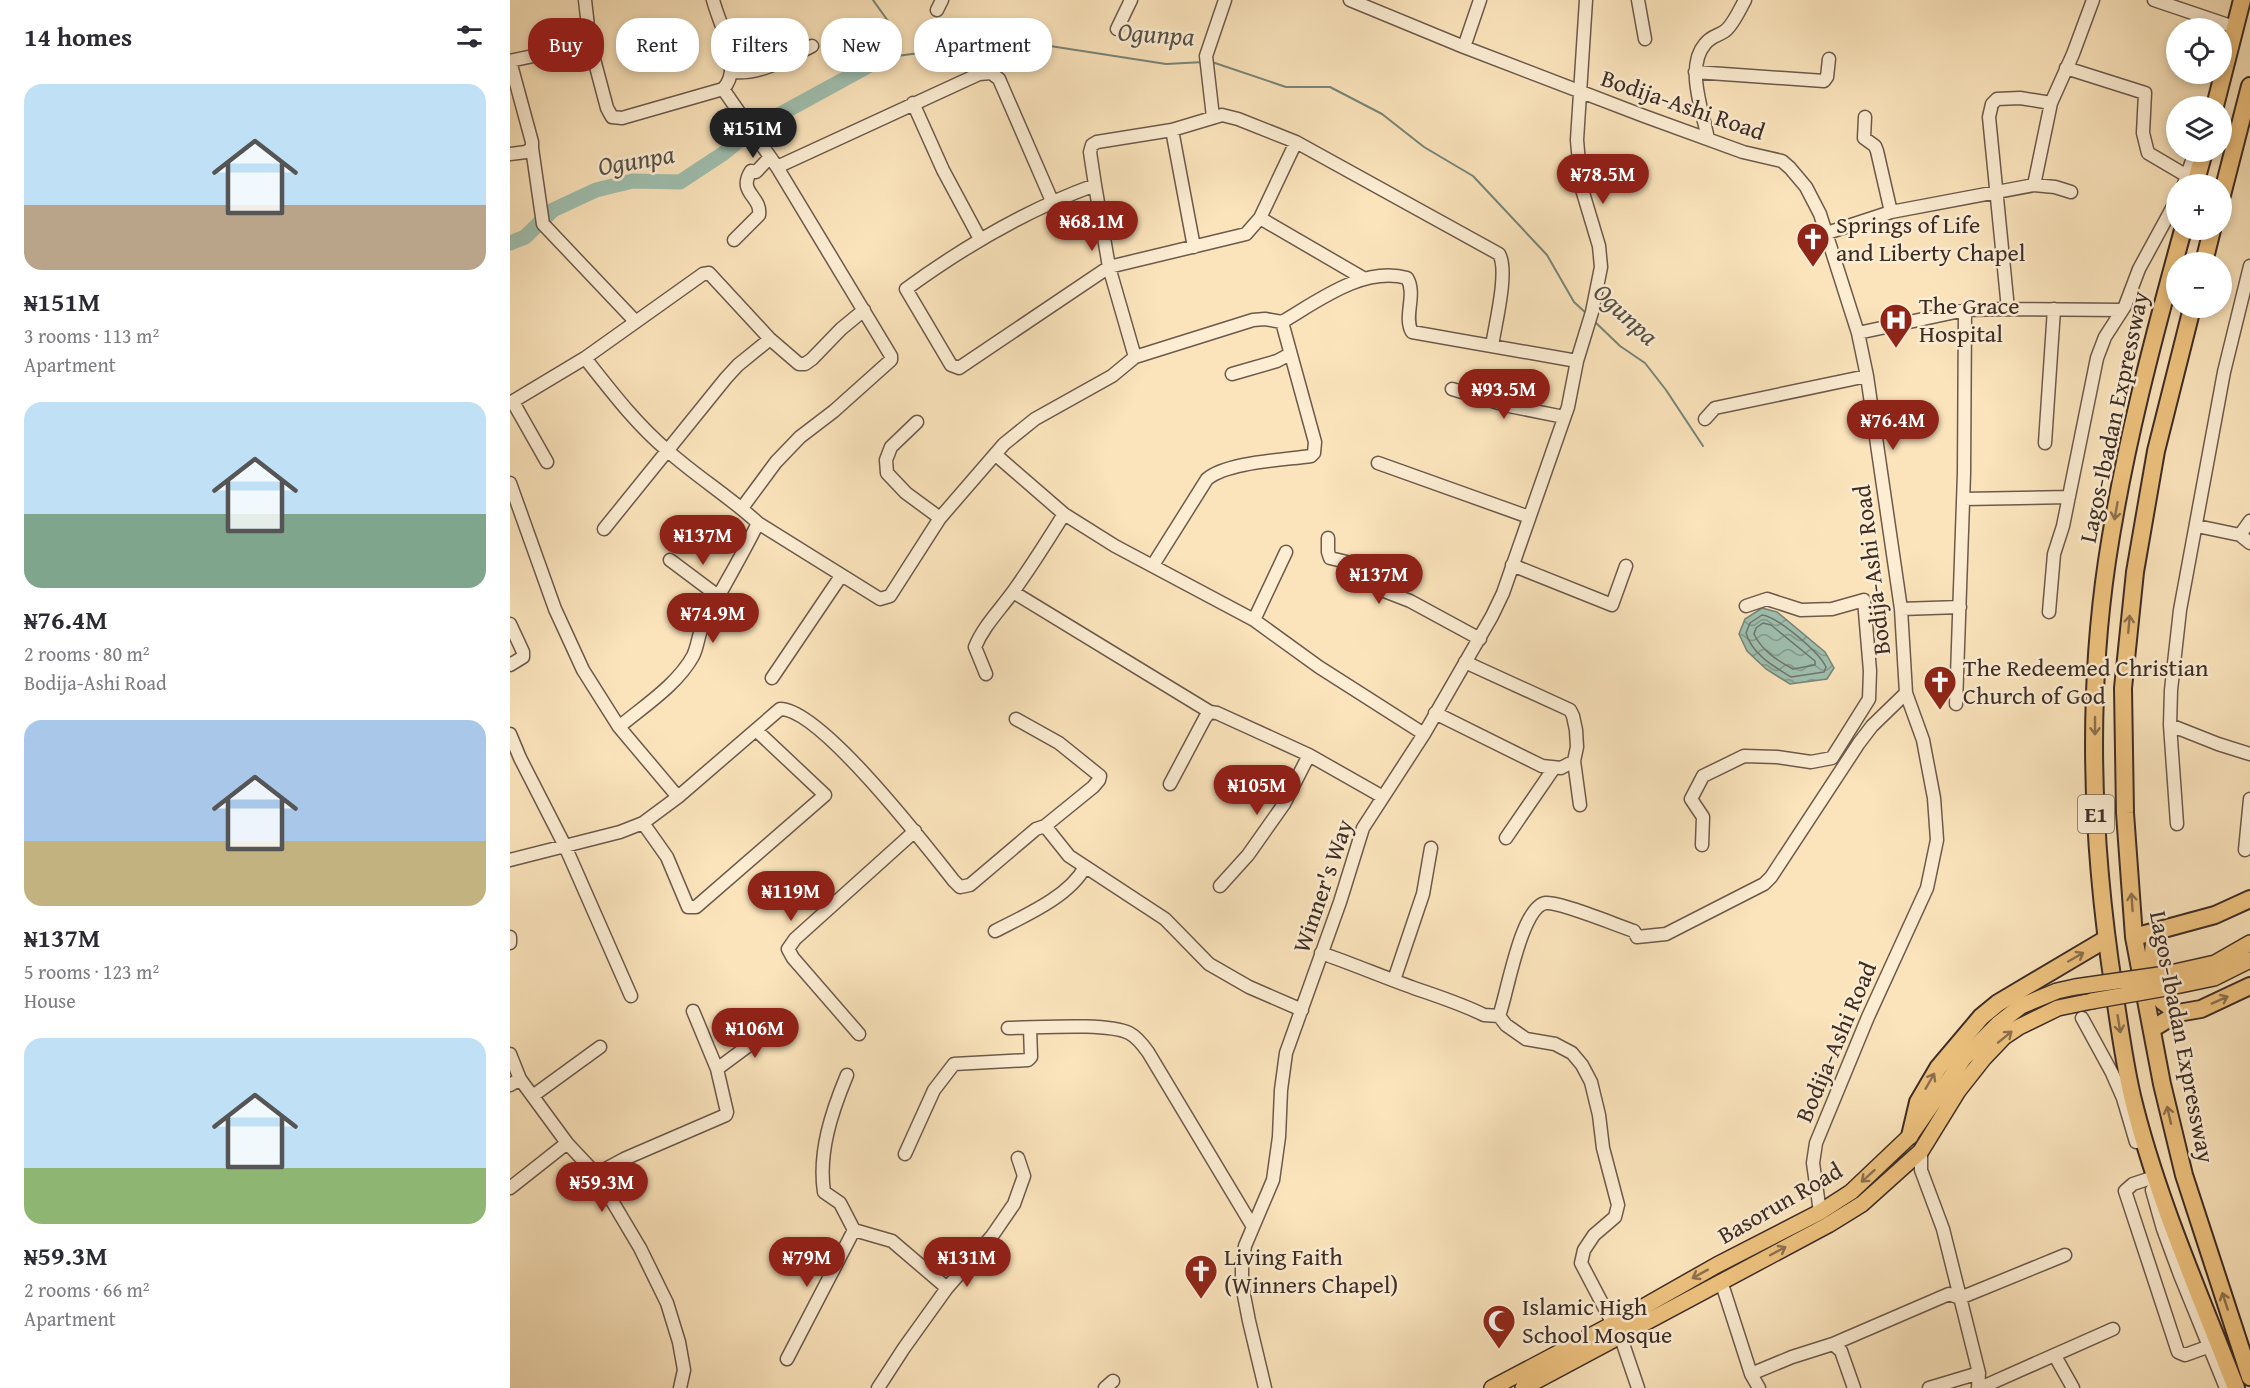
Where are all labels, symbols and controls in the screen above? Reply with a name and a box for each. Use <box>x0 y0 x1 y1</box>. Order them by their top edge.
water label: Ogunpa <box>1116 11 1196 56</box>
text: 14 homes <box>24 17 132 56</box>
chip: Buy <box>528 18 604 72</box>
chip: Rent <box>616 18 699 72</box>
chip: Filters <box>711 18 809 72</box>
chip: New <box>821 18 902 72</box>
chip: Apartment <box>914 18 1052 72</box>
map controls <box>2166 18 2232 318</box>
button: locate <box>2166 18 2232 84</box>
icon: filters <box>453 20 486 53</box>
street label: Bodija-Ashi Road <box>1597 60 1770 149</box>
button: layers <box>2166 96 2232 162</box>
pin: ₦151M <box>711 108 795 159</box>
text: ₦151M <box>724 113 782 142</box>
icon: home <box>201 123 309 231</box>
water label: Ogunpa <box>595 134 677 185</box>
pin: ₦78.5M <box>1554 154 1652 205</box>
text: ₦78.5M <box>1571 159 1635 188</box>
button: + <box>2166 174 2232 240</box>
pin: ₦68.1M <box>1043 201 1141 252</box>
text: ₦68.1M <box>1060 206 1124 235</box>
place label: Springs of Life and Liberty Chapel <box>1836 207 2026 270</box>
church icon: Springs of Life and Liberty Chapel <box>1795 221 1831 268</box>
button: − <box>2166 252 2232 318</box>
water label: Ogunpa <box>1585 273 1668 354</box>
text: ₦151M <box>24 282 100 321</box>
place label: The Grace Hospital <box>1919 288 2020 351</box>
street label: Lagos-Ibadan Expressway <box>2070 288 2157 546</box>
hospital icon: The Grace Hospital <box>1878 302 1914 349</box>
text: 3 rooms · 113 m² <box>24 321 159 350</box>
text: Apartment <box>24 350 116 379</box>
pin: ₦93.5M <box>1455 369 1553 420</box>
text: ₦93.5M <box>1472 374 1536 403</box>
pin: ₦76.4M <box>1844 400 1942 451</box>
text: ₦76.4M <box>1861 405 1925 434</box>
icon: home <box>201 441 309 549</box>
street label: Bodija-Ashi Road <box>1844 483 1899 657</box>
one-way arrow <box>2110 501 2121 520</box>
pin: ₦137M <box>661 515 745 566</box>
text: ₦137M <box>674 520 732 549</box>
pin: ₦137M <box>1337 554 1421 605</box>
text: ₦137M <box>1350 559 1408 588</box>
pin: ₦74.9M <box>664 593 762 644</box>
text: ₦74.9M <box>681 598 745 627</box>
text: ₦76.4M <box>24 600 108 639</box>
one-way arrow <box>2124 614 2135 634</box>
text: 2 rooms · 80 m² <box>24 639 150 668</box>
place label: The Redeemed Christian Church of God <box>1963 650 2209 713</box>
church icon: The Redeemed Christian Church of God <box>1922 664 1958 711</box>
text: Bodija-Ashi Road <box>24 668 167 697</box>
one-way arrow <box>2089 715 2101 735</box>
icon: home <box>201 759 309 867</box>
pin: ₦105M <box>1215 765 1299 816</box>
text: ₦105M <box>1228 770 1286 799</box>
road number: E1 <box>2078 795 2114 833</box>
street label: Winner's Way <box>1283 814 1362 957</box>
pin: ₦119M <box>749 871 833 922</box>
text: ₦119M <box>762 876 820 905</box>
one-way arrow <box>2126 893 2137 913</box>
street label: Lagos-Ibadan Expressway <box>2141 908 2224 1166</box>
text: ₦137M <box>24 918 100 957</box>
one-way arrow <box>2067 951 2084 963</box>
street label: Bodija-Ashi Road <box>1786 956 1885 1127</box>
text: 5 rooms · 123 m² <box>24 957 159 986</box>
text: House <box>24 986 76 1015</box>
one-way arrow <box>2211 994 2229 1005</box>
pin: ₦106M <box>713 1008 797 1059</box>
text: ₦106M <box>726 1013 784 1042</box>
one-way arrow <box>2114 1014 2125 1033</box>
one-way arrow <box>1997 1031 2013 1044</box>
one-way arrow <box>1924 1073 1936 1090</box>
icon: home <box>201 1077 309 1185</box>
one-way arrow <box>2163 1106 2175 1125</box>
street label: Basorun Road <box>1711 1153 1849 1252</box>
pin: ₦59.3M <box>553 1162 651 1213</box>
text: ₦59.3M <box>570 1167 634 1196</box>
one-way arrow <box>1861 1169 1876 1183</box>
text: ₦59.3M <box>24 1236 108 1275</box>
pin: ₦79M <box>771 1237 843 1288</box>
pin: ₦131M <box>925 1237 1009 1288</box>
place label: Living Faith (Winners Chapel) <box>1224 1239 1398 1302</box>
text: ₦79M <box>783 1242 831 1271</box>
text: ₦131M <box>938 1242 996 1271</box>
one-way arrow <box>1769 1245 1786 1257</box>
church icon: Living Faith (Winners Chapel) <box>1183 1253 1219 1300</box>
one-way arrow <box>1692 1268 1709 1280</box>
text: 2 rooms · 66 m² <box>24 1275 150 1304</box>
place label: Islamic High School Mosque <box>1522 1289 1672 1352</box>
one-way arrow <box>2219 1292 2230 1311</box>
mosque icon: Islamic High School Mosque <box>1481 1303 1517 1350</box>
text: Apartment <box>24 1304 116 1333</box>

